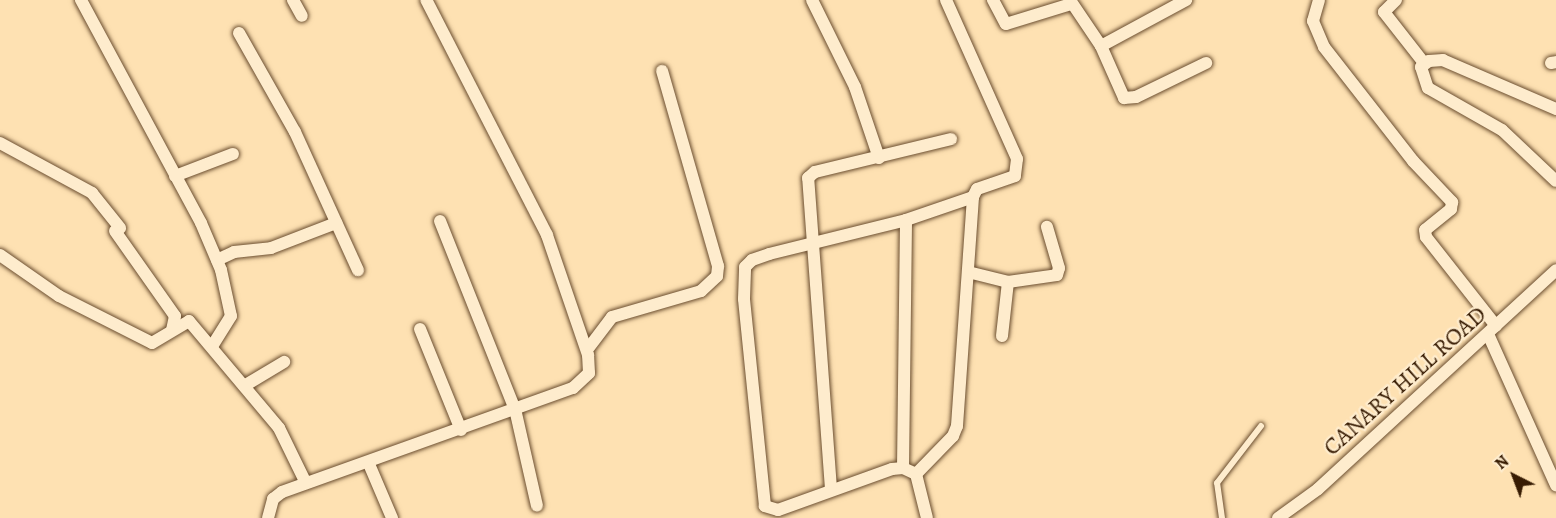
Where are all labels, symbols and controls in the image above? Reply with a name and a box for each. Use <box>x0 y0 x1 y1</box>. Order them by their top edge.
street label: CANARY HILL ROAD <box>1318 300 1492 462</box>
north arrow <box>1484 446 1544 506</box>
text: N <box>1490 451 1514 475</box>

